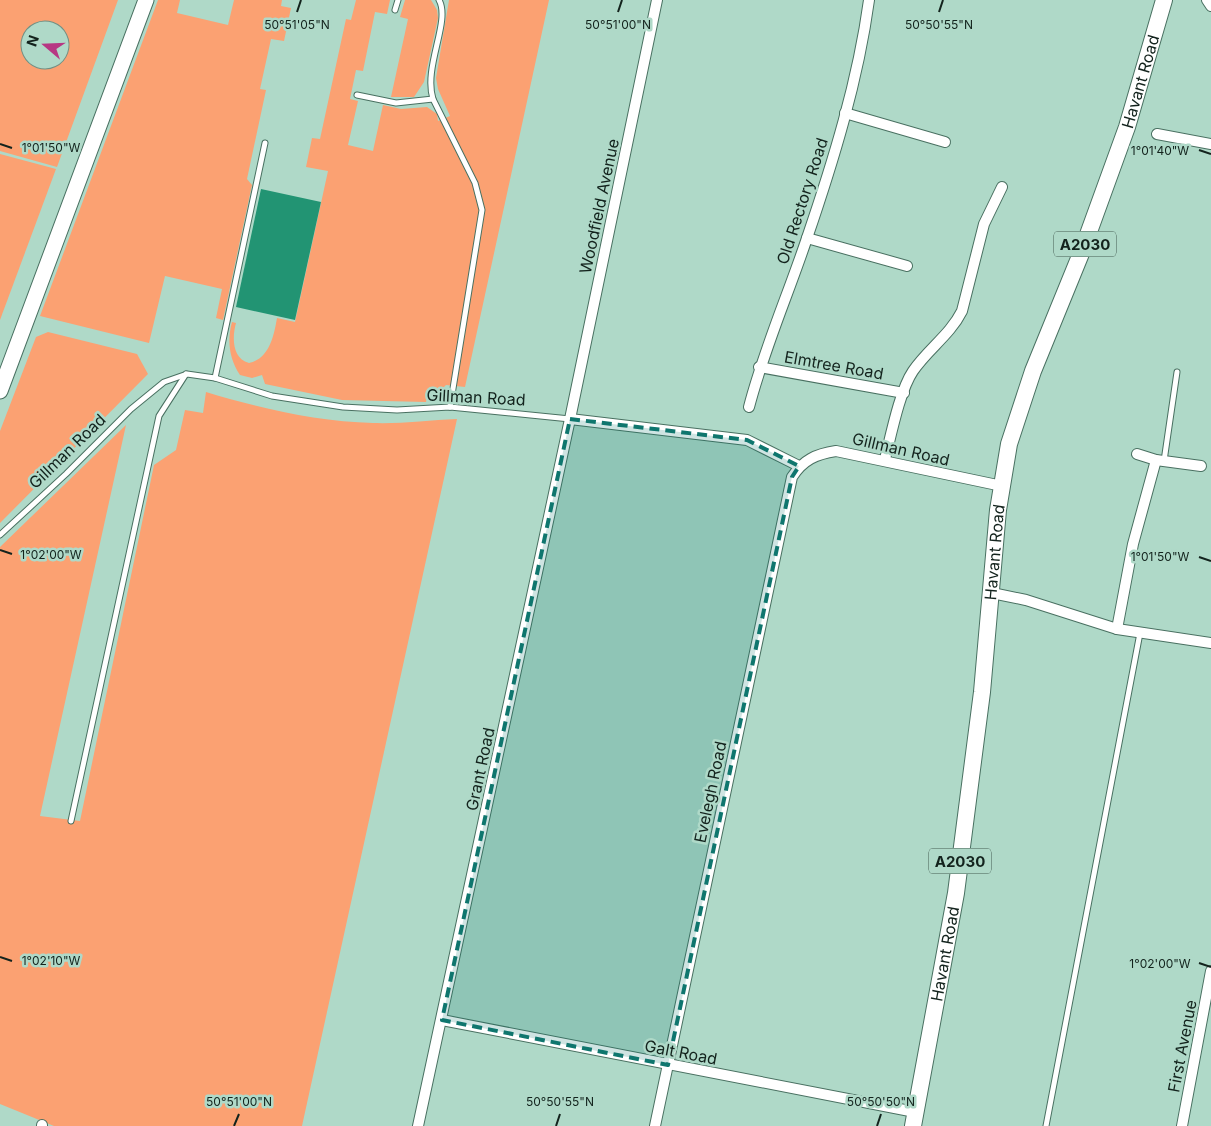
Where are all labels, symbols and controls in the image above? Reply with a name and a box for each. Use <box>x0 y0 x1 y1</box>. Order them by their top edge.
text: 50°51'05"N <box>264 17 330 32</box>
text: 50°51'00"N <box>585 17 651 32</box>
text: 50°50'55"N <box>905 17 973 32</box>
north arrow <box>20 20 70 70</box>
street label: Havant Road <box>1117 32 1163 131</box>
text: N <box>22 33 42 48</box>
street label: Old Rectory Road <box>772 135 832 267</box>
street label: Woodfield Avenue <box>575 137 623 275</box>
text: 1°01'50"W <box>22 140 81 155</box>
text: 1°01'40"W <box>1131 143 1189 158</box>
road number: A2030 <box>1054 232 1116 256</box>
street label: Elmtree Road <box>783 346 885 384</box>
street label: Gillman Road <box>426 384 526 410</box>
street label: Gillman Road <box>24 409 110 493</box>
street label: Gillman Road <box>850 428 952 470</box>
street label: Havant Road <box>980 503 1009 601</box>
text: 1°02'00"W <box>20 547 82 562</box>
text: 1°01'50"W <box>1131 549 1190 564</box>
street label: Grant Road <box>461 725 499 813</box>
street label: Evelegh Road <box>689 739 731 845</box>
road number: A2030 <box>929 848 991 874</box>
street label: Havant Road <box>926 905 963 1003</box>
text: 1°02'10"W <box>22 953 81 968</box>
text: 1°02'00"W <box>1129 956 1191 971</box>
street label: First Avenue <box>1163 998 1201 1094</box>
street label: Galt Road <box>643 1035 719 1069</box>
text: 50°51'00"N <box>206 1094 272 1109</box>
text: 50°50'55"N <box>526 1094 594 1109</box>
text: 50°50'50"N <box>847 1094 915 1109</box>

